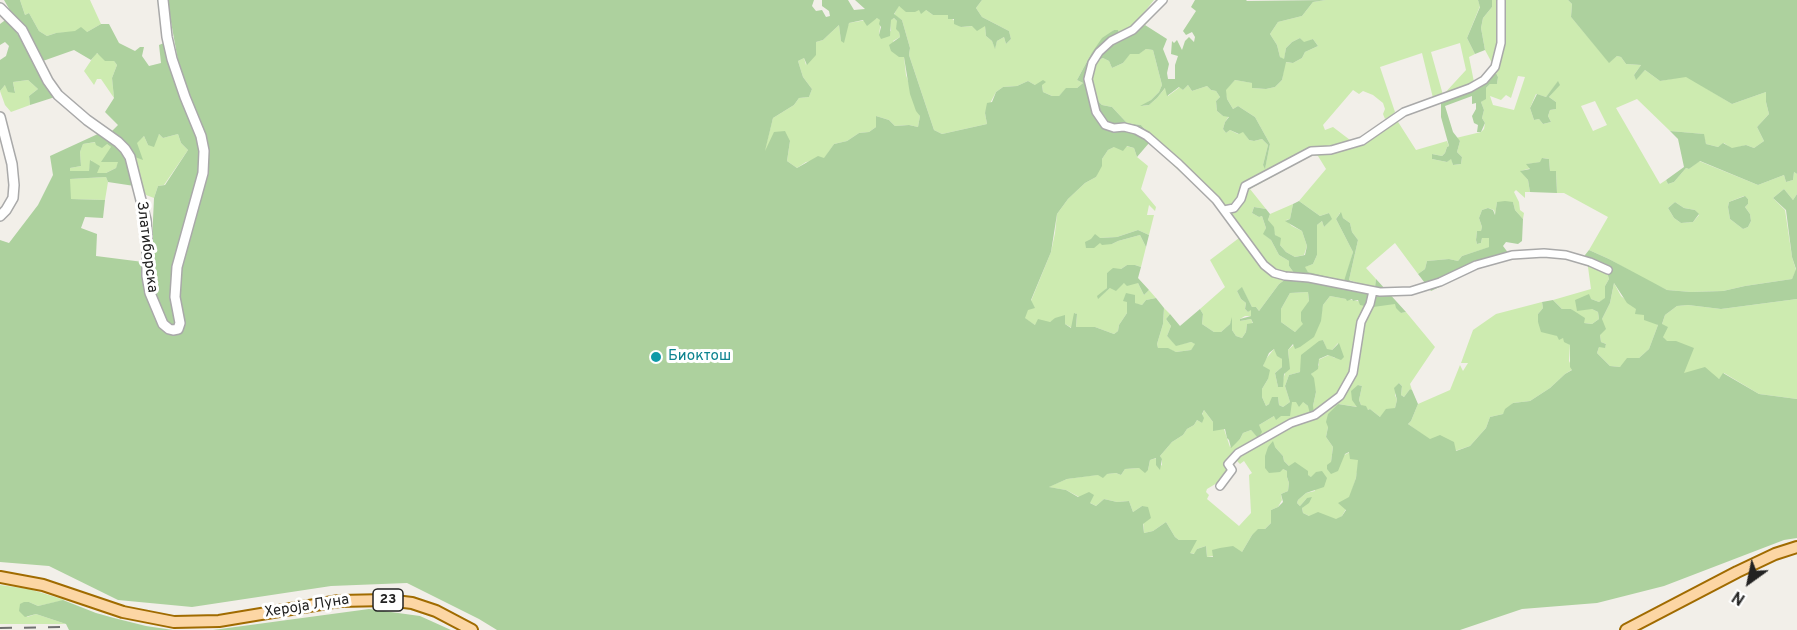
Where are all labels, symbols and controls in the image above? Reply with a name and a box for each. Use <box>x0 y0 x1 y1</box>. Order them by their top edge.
street label: Златиборска <box>131 200 161 294</box>
place label: Биоктош <box>668 348 731 366</box>
marker: Биоктош <box>649 350 663 364</box>
north arrow <box>1719 552 1779 612</box>
text: N <box>1729 586 1749 609</box>
road number: 23 <box>373 589 403 611</box>
street label: Хероја Луна <box>263 591 351 623</box>

